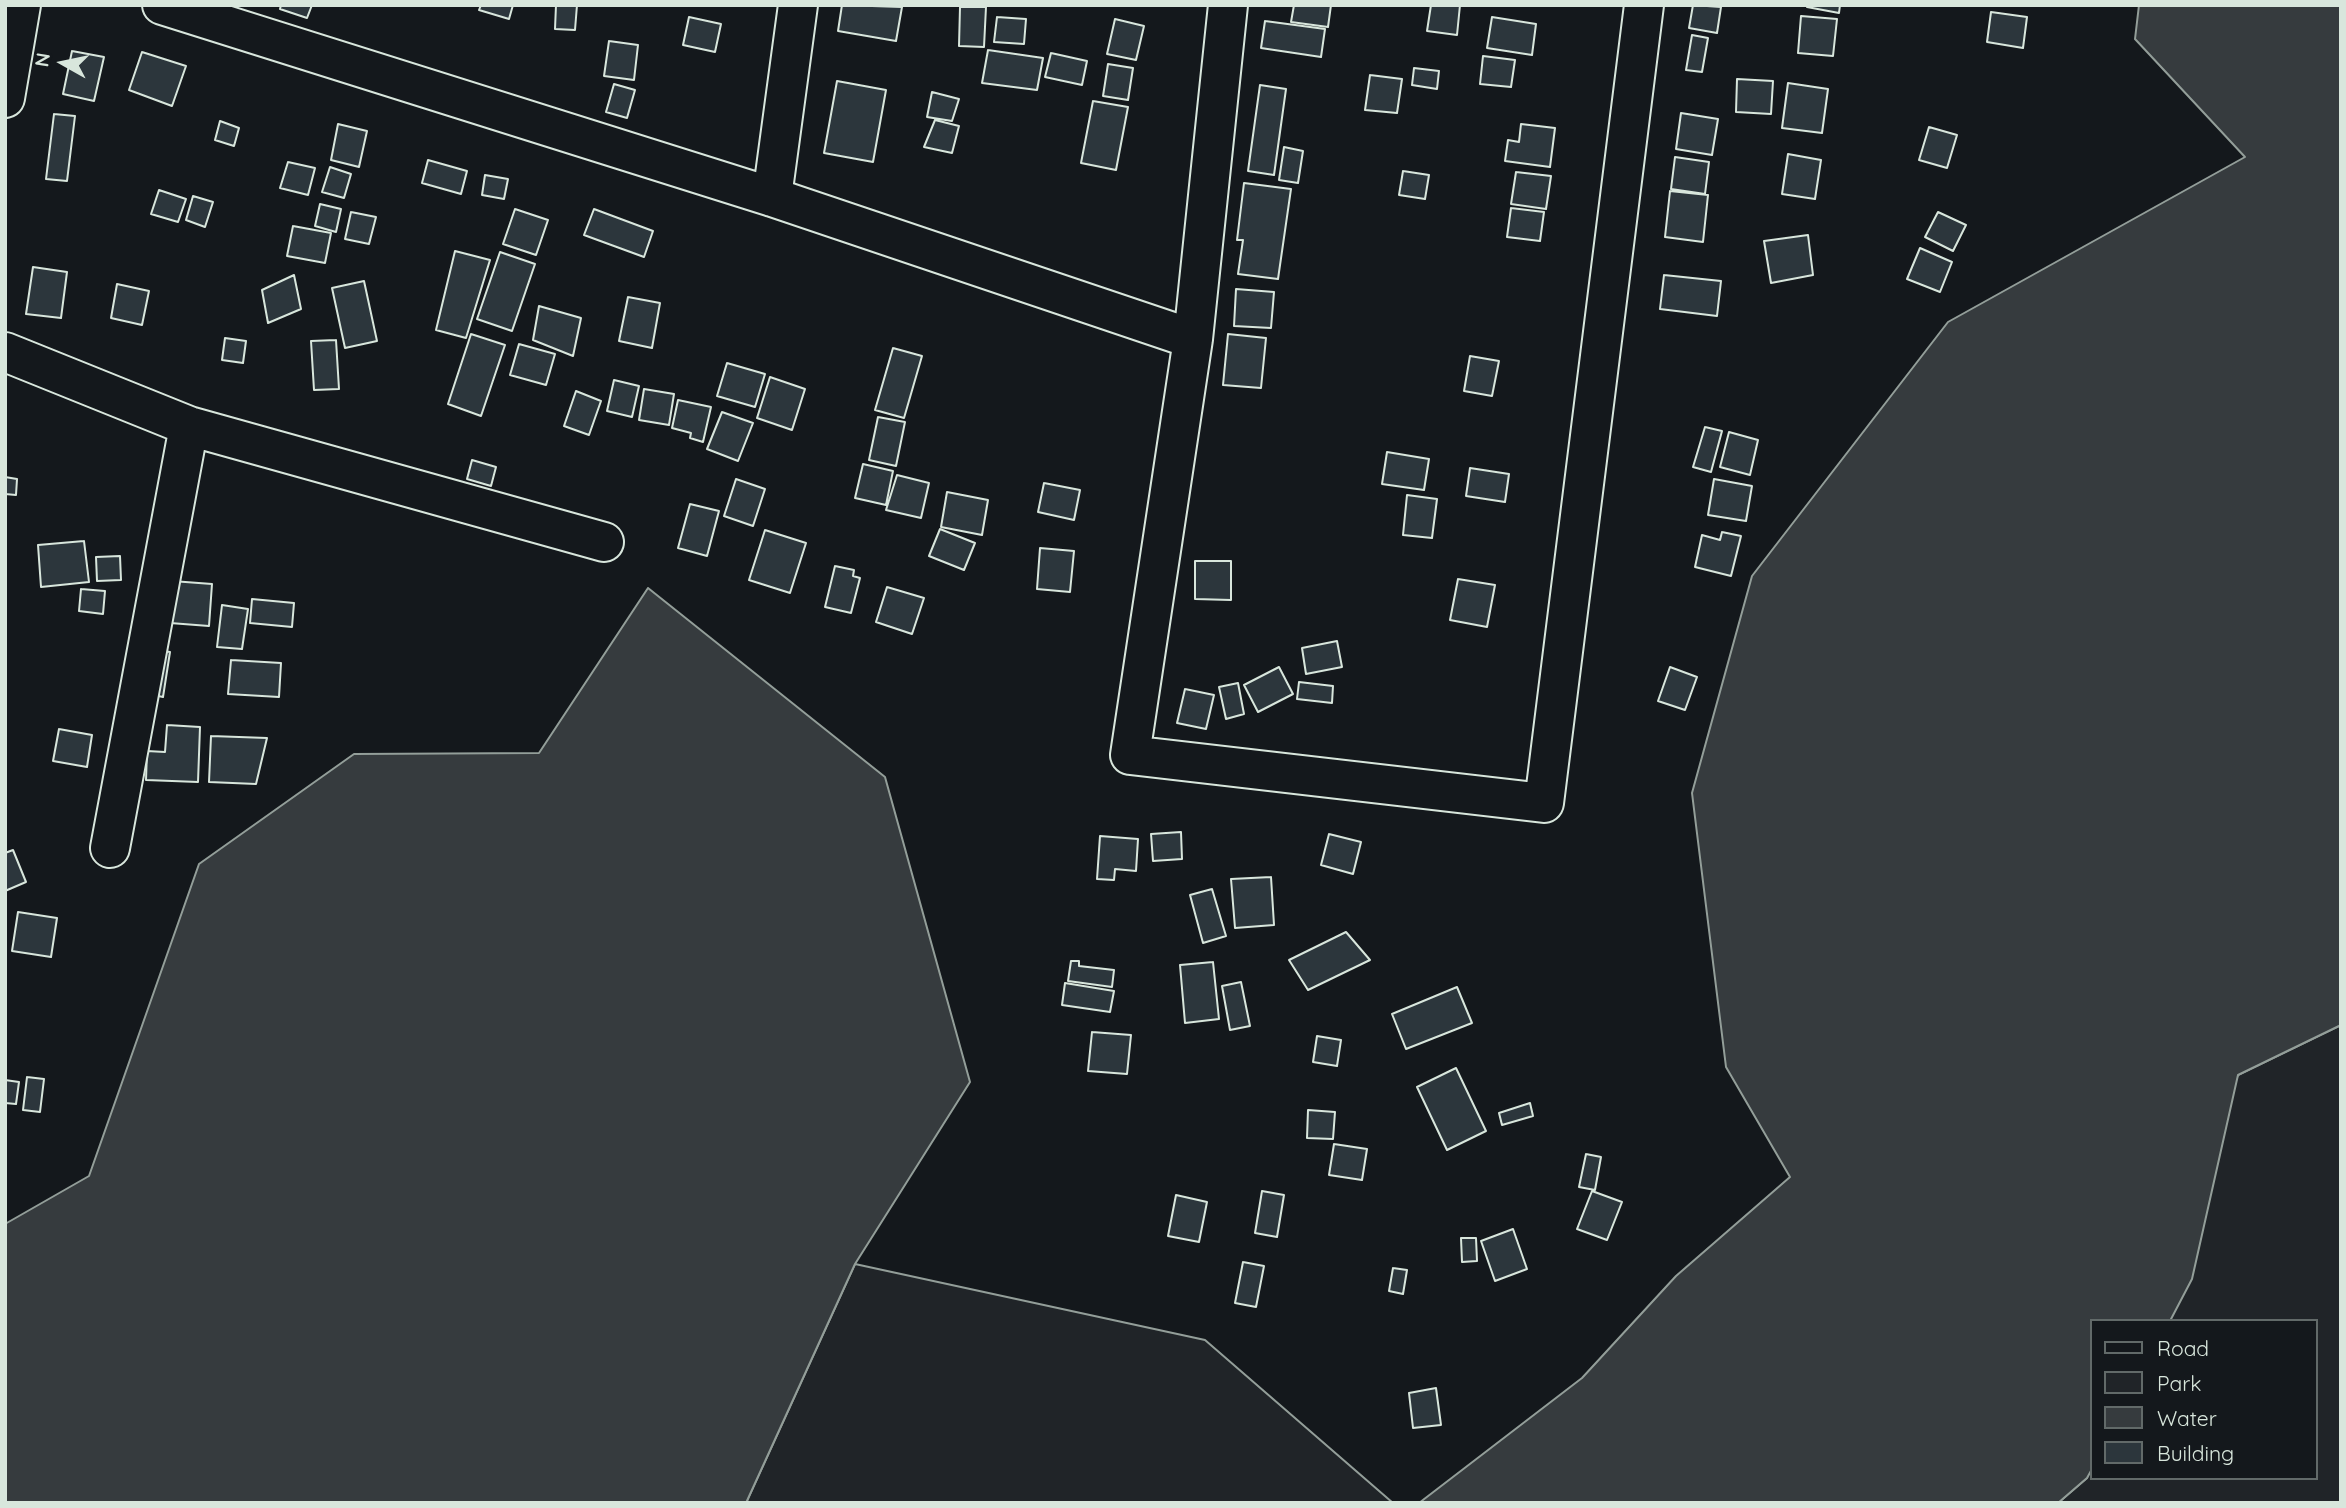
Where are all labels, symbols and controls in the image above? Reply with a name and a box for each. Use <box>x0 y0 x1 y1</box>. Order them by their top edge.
north arrow <box>28 28 98 98</box>
text: N <box>29 51 55 68</box>
legend <box>2090 1319 2318 1480</box>
text: Road <box>2157 1335 2209 1361</box>
text: Park <box>2157 1370 2201 1396</box>
text: Water <box>2157 1405 2217 1431</box>
text: Building <box>2157 1440 2234 1466</box>

